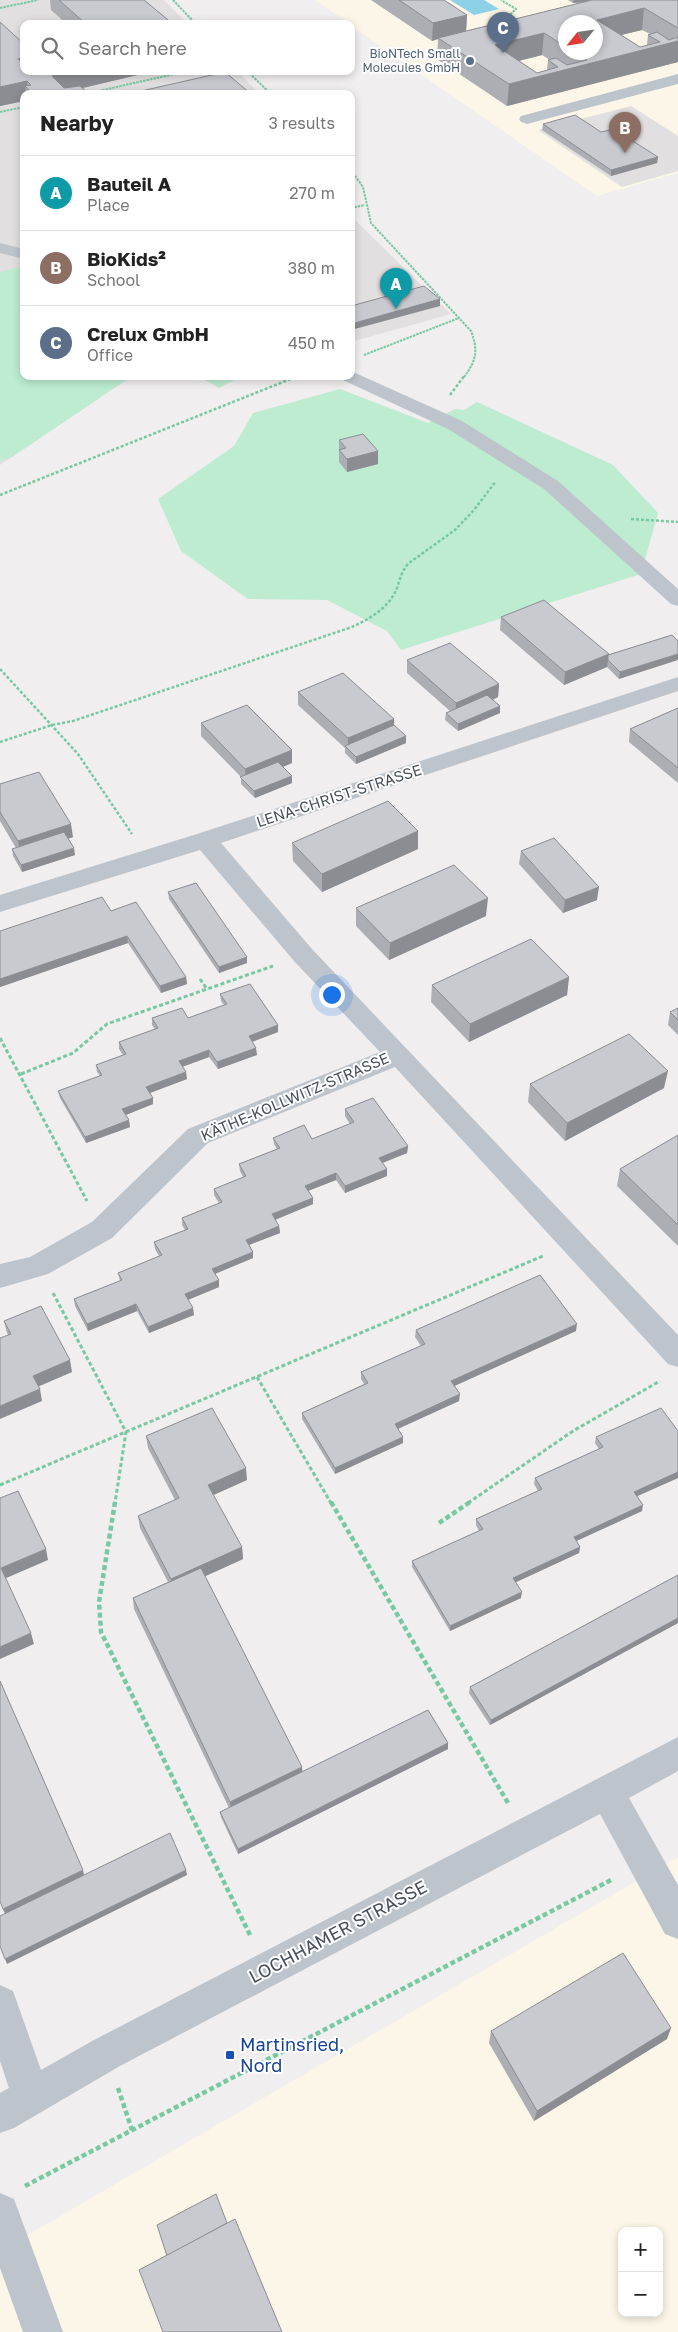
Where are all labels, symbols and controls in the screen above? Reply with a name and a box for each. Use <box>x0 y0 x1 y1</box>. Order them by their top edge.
pin: C <box>487 12 519 53</box>
north arrow <box>558 15 603 60</box>
search box <box>20 20 355 75</box>
icon: search <box>38 34 66 62</box>
text: Search here <box>78 36 187 59</box>
place label: BioNTech Small Molecules GmbH <box>362 46 460 75</box>
marker: BioNTech Small Molecules GmbH <box>464 55 476 67</box>
text: Nearby <box>40 110 114 136</box>
pin: B <box>609 112 641 153</box>
text: 3 results <box>268 113 335 133</box>
text: Bauteil A <box>87 172 171 195</box>
text: A <box>50 183 62 203</box>
text: 270 m <box>289 183 335 203</box>
text: Place <box>87 195 130 215</box>
text: BioKids² <box>87 247 166 270</box>
text: B <box>50 258 62 278</box>
text: 380 m <box>288 258 335 278</box>
pin: A <box>380 268 412 309</box>
text: School <box>87 270 140 290</box>
text: Crelux GmbH <box>87 322 209 345</box>
text: C <box>50 333 62 353</box>
text: 450 m <box>288 333 335 353</box>
text: Office <box>87 345 133 365</box>
street label: LENA-CHRIST-STRASSE <box>254 760 424 830</box>
your location <box>319 982 345 1008</box>
street label: KÄTHE-KOLLWITZ-STRASSE <box>198 1048 391 1144</box>
street label: LOCHHAMER STRASSE <box>245 1875 430 1987</box>
place label: Martinsried, Nord <box>240 2033 344 2076</box>
marker: Martinsried, Nord <box>224 2049 236 2061</box>
map controls <box>618 2227 663 2317</box>
button: + <box>618 2227 663 2272</box>
button: − <box>618 2272 663 2317</box>

